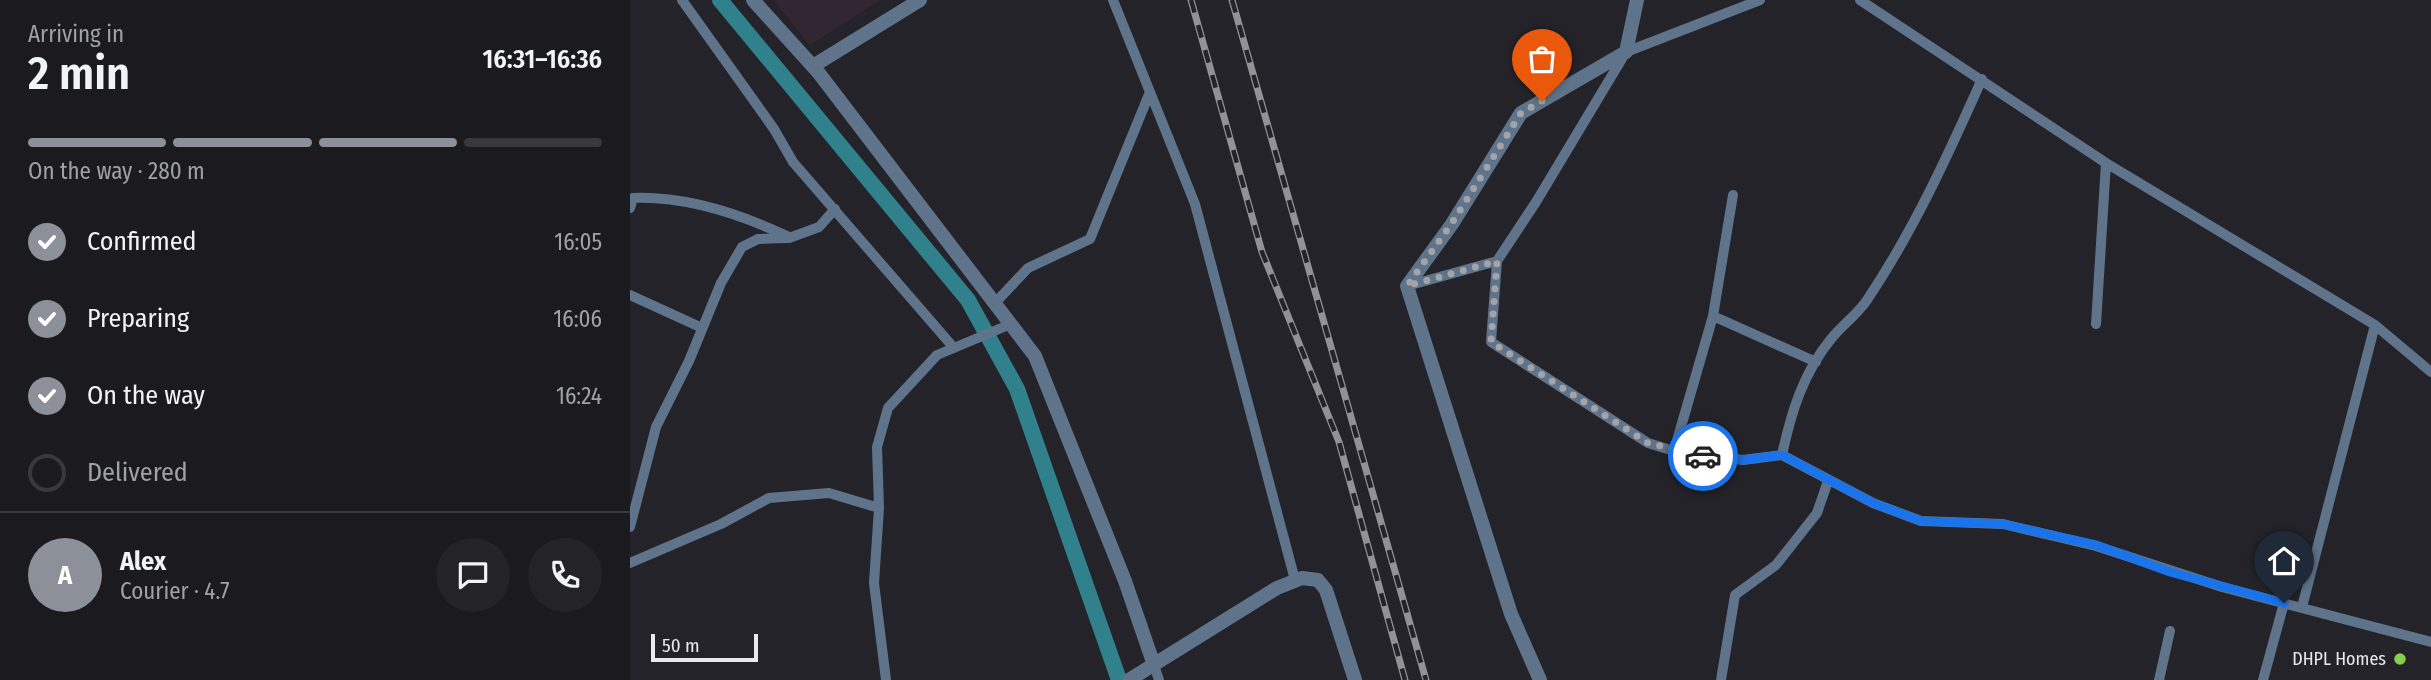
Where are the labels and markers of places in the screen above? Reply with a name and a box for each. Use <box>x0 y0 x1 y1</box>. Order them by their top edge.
pin <box>1512 29 1572 101</box>
pin <box>2254 531 2314 603</box>
place label: DHPL Homes <box>2292 648 2386 670</box>
marker: DHPL Homes <box>2392 651 2408 667</box>

